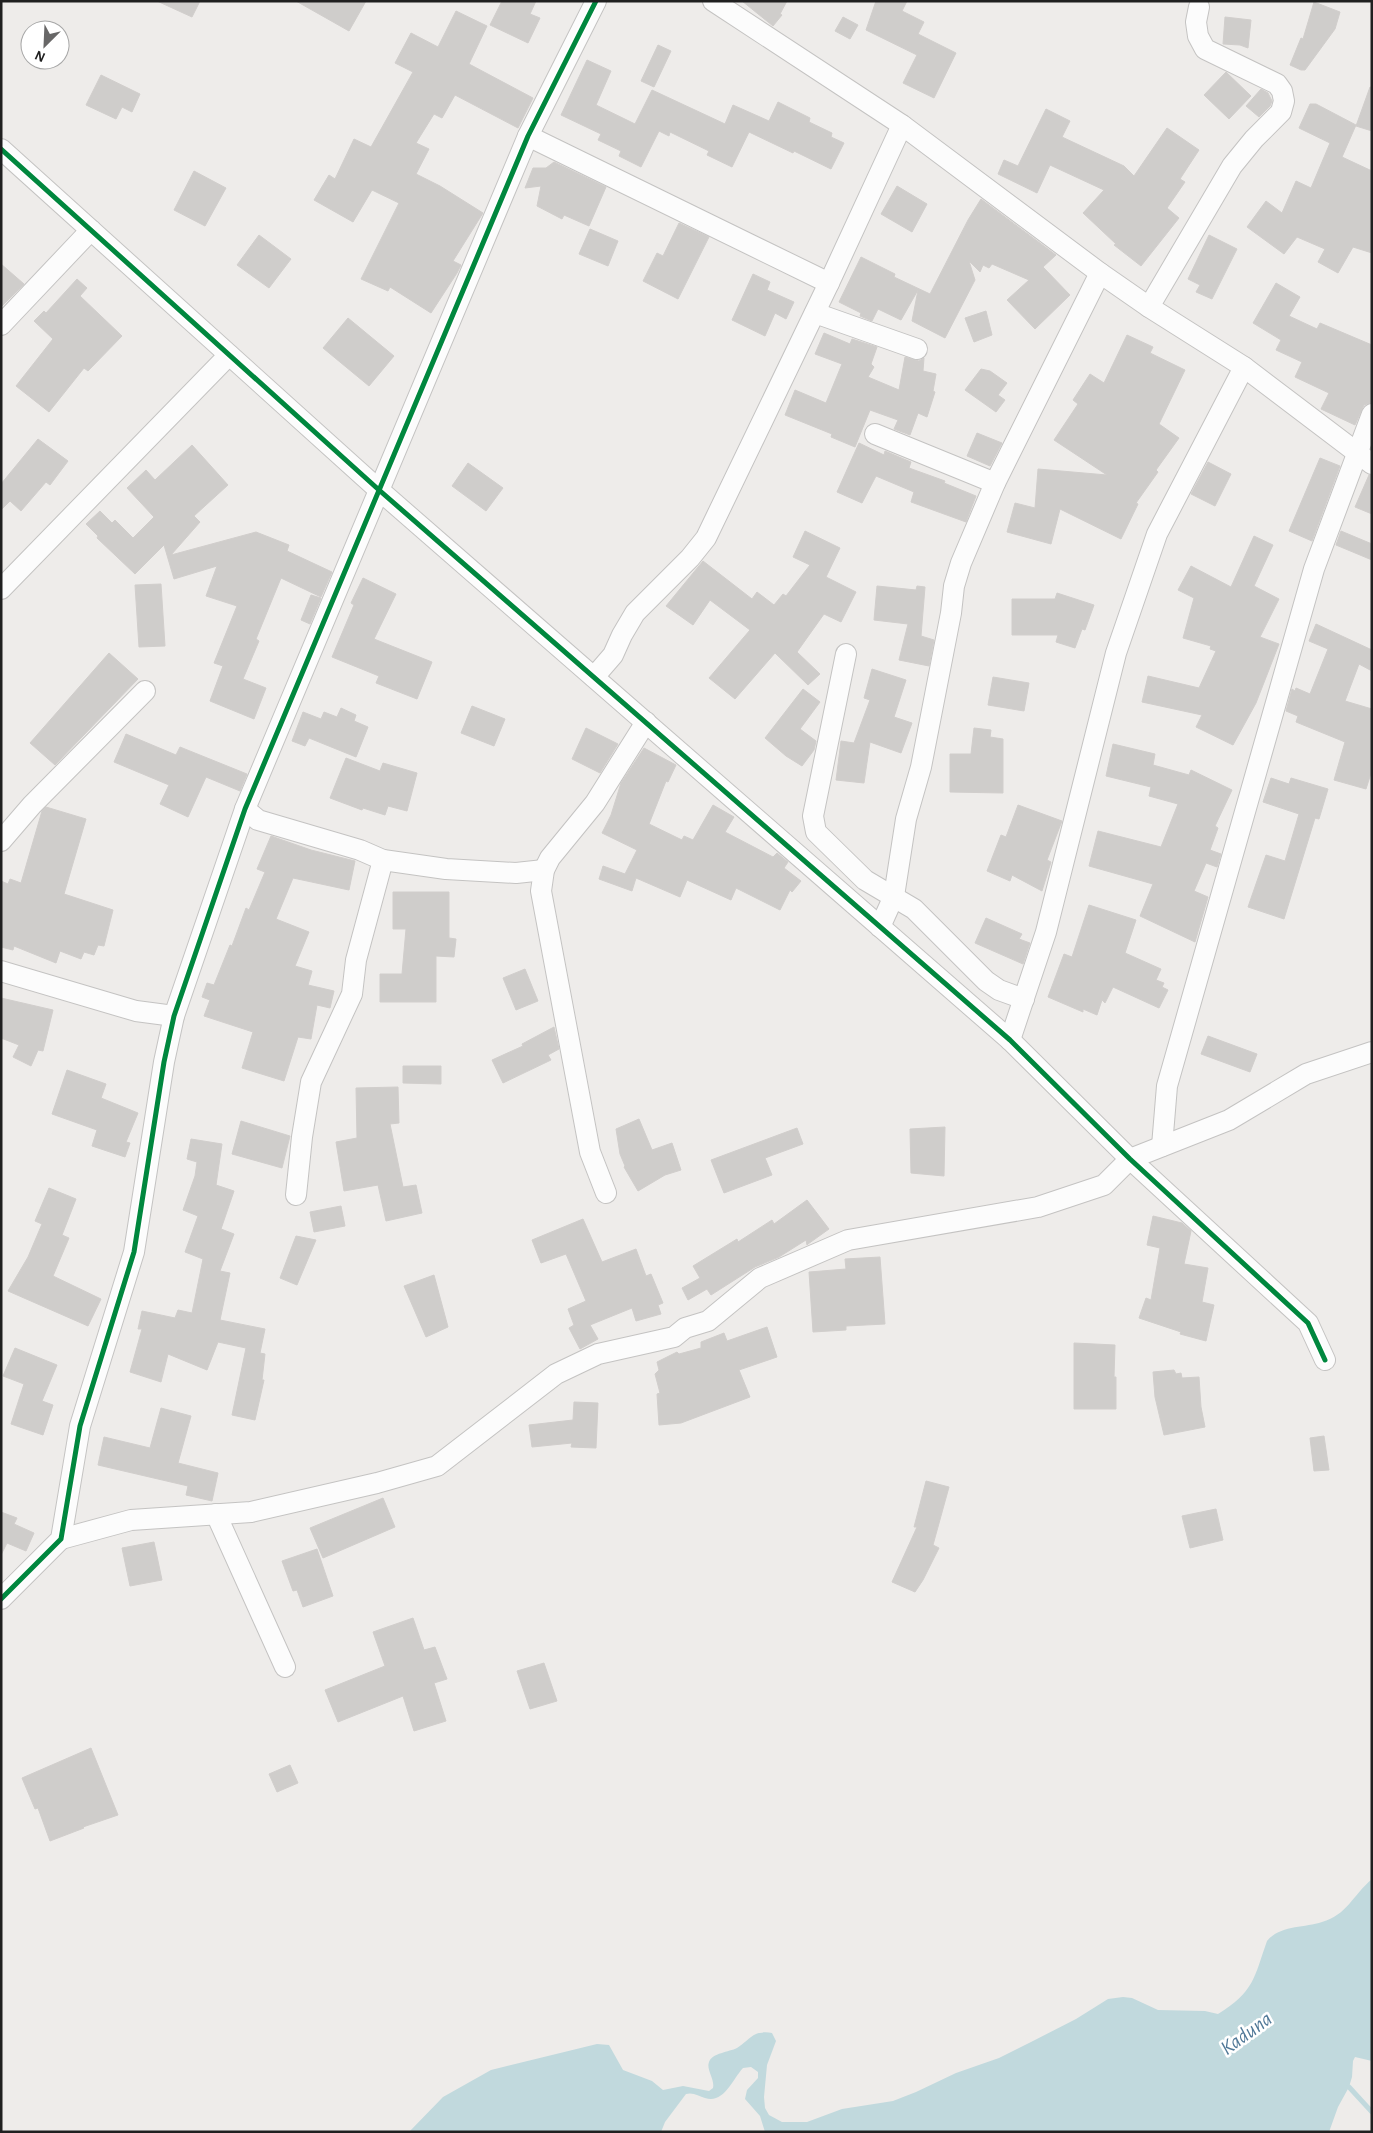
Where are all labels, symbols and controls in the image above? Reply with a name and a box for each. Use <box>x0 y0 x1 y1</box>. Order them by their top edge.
north arrow <box>20 20 70 70</box>
text: N <box>33 48 47 64</box>
water label: Kaduna <box>1217 2008 1276 2059</box>

